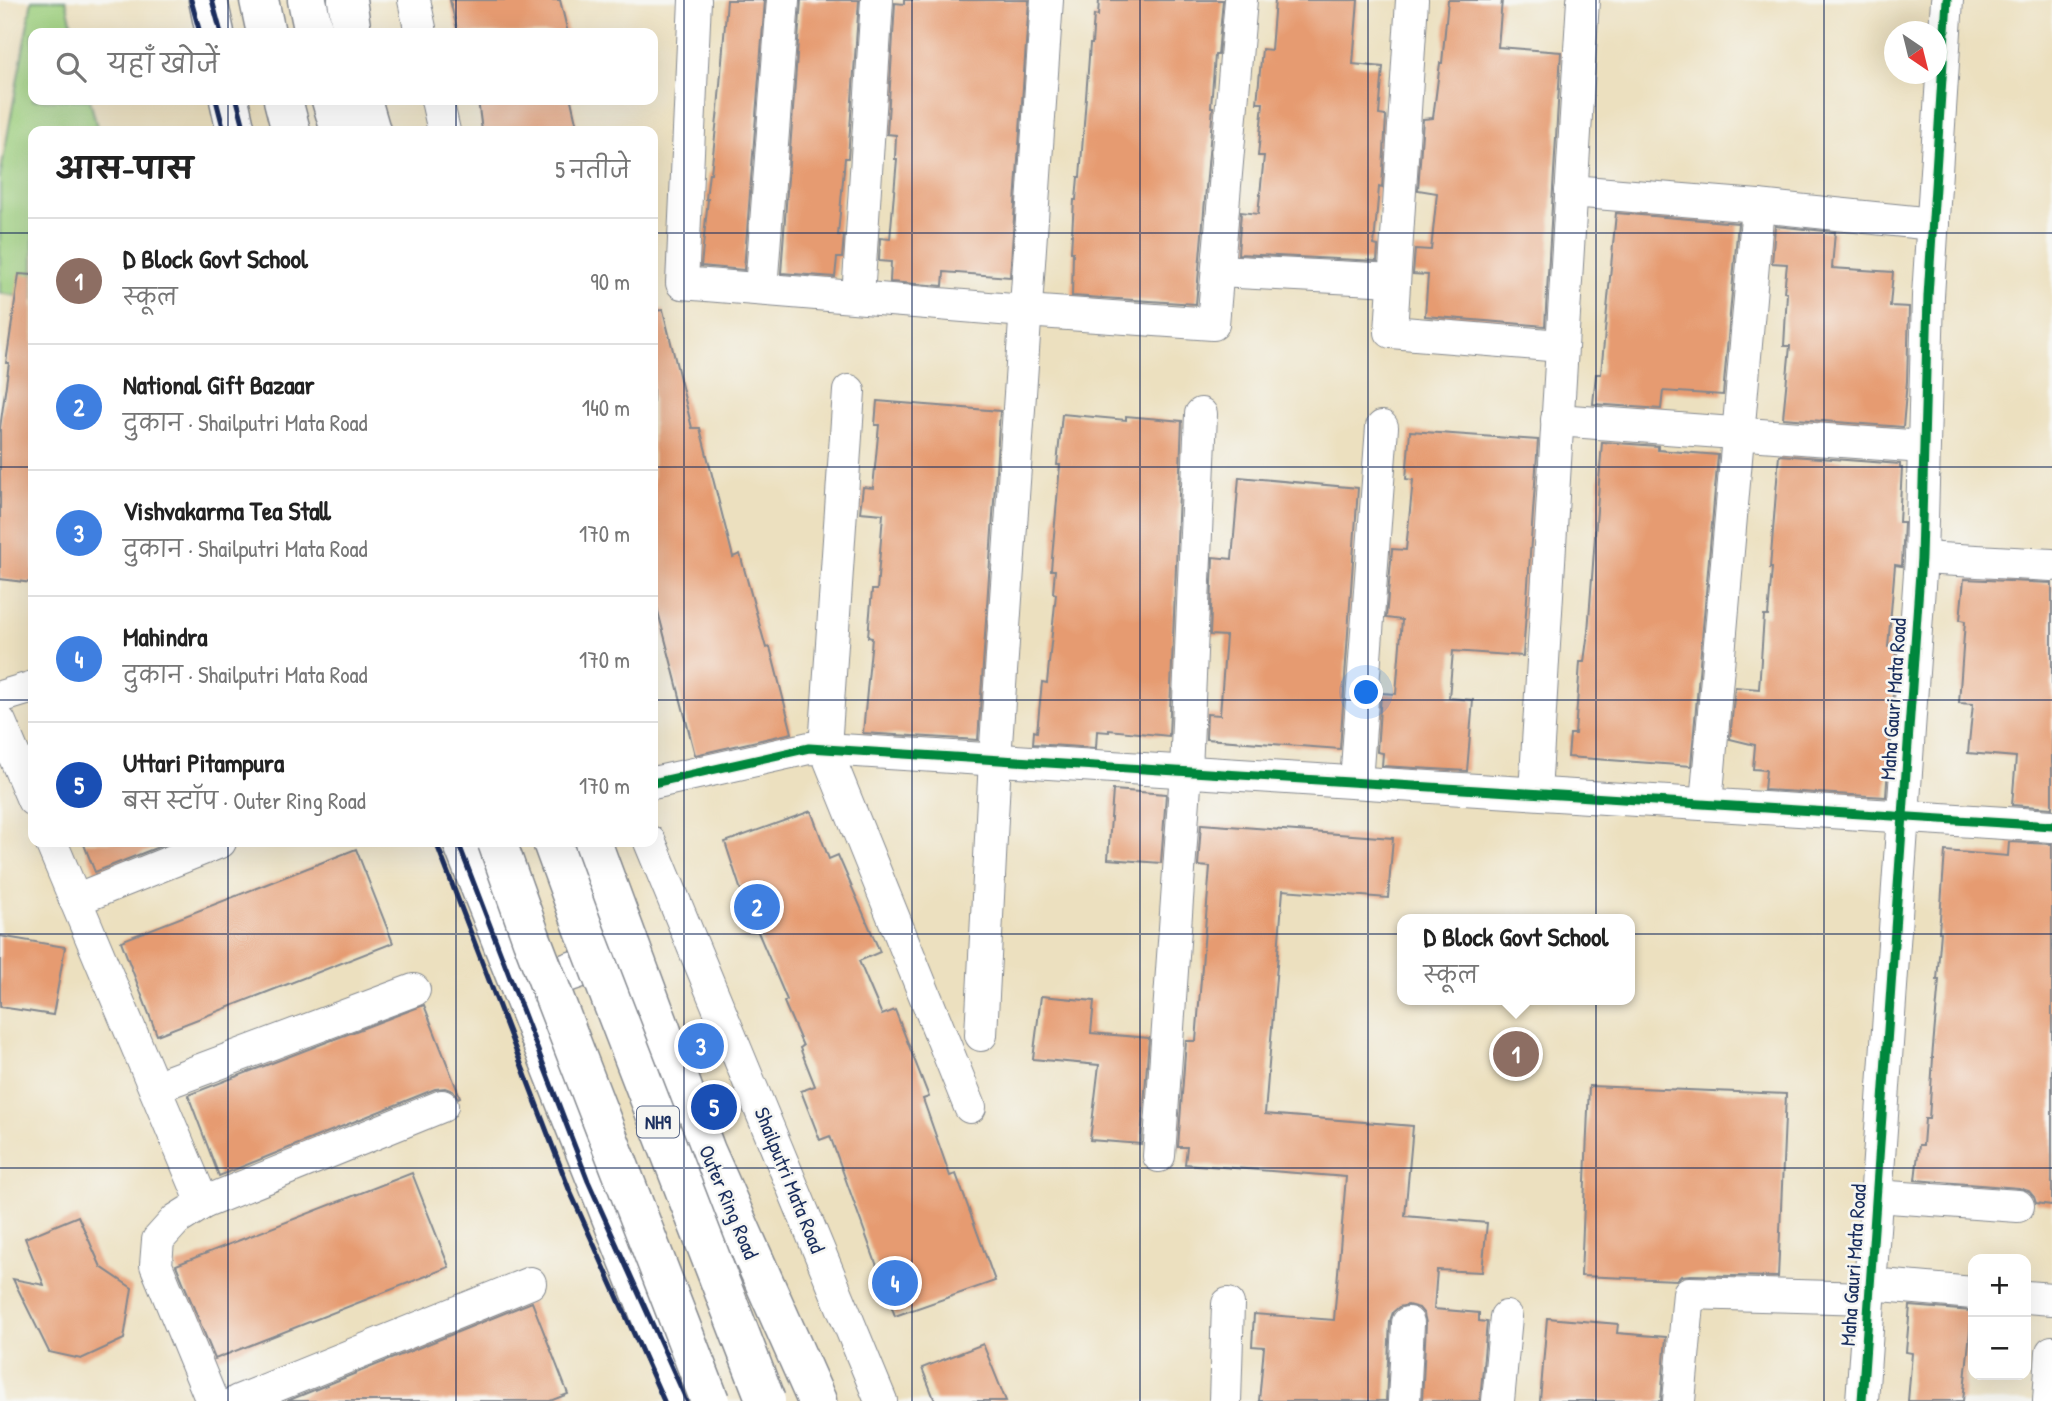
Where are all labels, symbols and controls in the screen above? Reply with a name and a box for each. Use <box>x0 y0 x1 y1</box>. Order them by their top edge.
north arrow <box>1884 21 1947 84</box>
search box <box>28 28 658 105</box>
text: यहाँ खोजें <box>108 46 219 81</box>
icon: search <box>52 48 90 86</box>
text: आस-पास <box>56 148 193 188</box>
text: 5 नतीजे <box>555 154 630 185</box>
text: D Block Govt School <box>123 241 308 276</box>
text: 1 <box>75 266 83 297</box>
text: 90 m <box>590 266 630 297</box>
text: स्कूल <box>123 281 178 312</box>
text: National Gift Bazaar <box>123 367 315 402</box>
text: 2 <box>74 392 84 423</box>
text: 140 m <box>582 392 630 423</box>
text: दुकान · Shailputri Mata Road <box>123 407 367 438</box>
text: Vishvakarma Tea Stall <box>123 493 331 528</box>
text: 3 <box>74 518 84 549</box>
text: 170 m <box>579 518 630 549</box>
text: दुकान · Shailputri Mata Road <box>123 533 367 564</box>
street label: Maha Gauri Mata Road <box>1873 617 1913 781</box>
text: Mahindra <box>123 619 208 654</box>
text: 4 <box>75 644 83 675</box>
text: 170 m <box>579 644 630 675</box>
text: दुकान · Shailputri Mata Road <box>123 659 367 690</box>
your location <box>1349 675 1383 709</box>
text: Uttari Pitampura <box>123 745 284 780</box>
text: 5 <box>74 770 84 801</box>
text: 170 m <box>579 770 630 801</box>
text: बस स्टॉप · Outer Ring Road <box>123 785 366 816</box>
pin: 2 <box>734 881 780 933</box>
popup <box>1397 914 1635 1005</box>
text: D Block Govt School <box>1424 919 1608 954</box>
text: स्कूल <box>1424 959 1478 990</box>
pin: 3 <box>678 1020 724 1072</box>
pin: 1 <box>1493 1028 1539 1080</box>
pin: 5 <box>691 1081 737 1133</box>
street label: Shailputri Mata Road <box>748 1103 832 1257</box>
road number: NH9 <box>637 1106 679 1138</box>
street label: Outer Ring Road <box>692 1141 766 1263</box>
street label: Maha Gauri Mata Road <box>1833 1183 1873 1347</box>
map controls <box>1968 1254 2031 1380</box>
button: + <box>1968 1254 2031 1317</box>
pin: 4 <box>872 1257 918 1309</box>
button: − <box>1968 1317 2031 1380</box>

